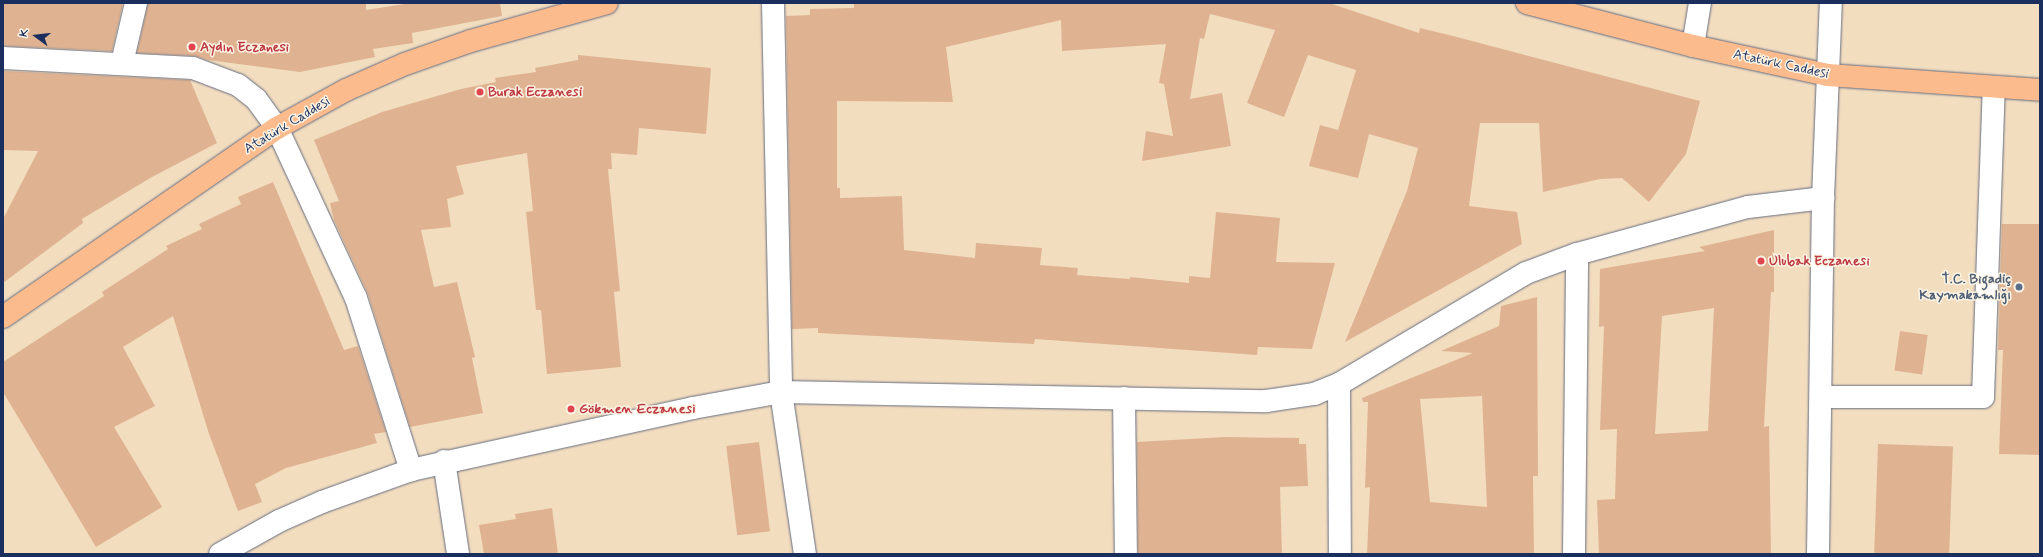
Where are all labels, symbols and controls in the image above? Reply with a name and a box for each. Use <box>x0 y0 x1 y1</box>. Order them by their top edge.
north arrow <box>16 16 56 56</box>
text: K <box>17 27 32 38</box>
place label: Aydın Eczanesi <box>200 39 293 55</box>
marker: Aydın Eczanesi <box>187 42 197 52</box>
street label: Atatürk Caddesi <box>1730 45 1832 83</box>
place label: Burak Eczanesi <box>488 84 582 100</box>
marker: Burak Eczanesi <box>475 87 485 97</box>
street label: Atatürk Caddesi <box>240 92 334 158</box>
place label: Ulubak Eczanesi <box>1769 253 1870 269</box>
marker: Ulubak Eczanesi <box>1756 256 1766 266</box>
place label: T.C. Bigadiç Kaymakamlığı <box>1919 271 2011 304</box>
marker: T.C. Bigadiç Kaymakamlığı <box>2014 282 2024 292</box>
place label: Gökmen Eczanesi <box>579 401 692 417</box>
marker: Gökmen Eczanesi <box>566 404 576 414</box>

